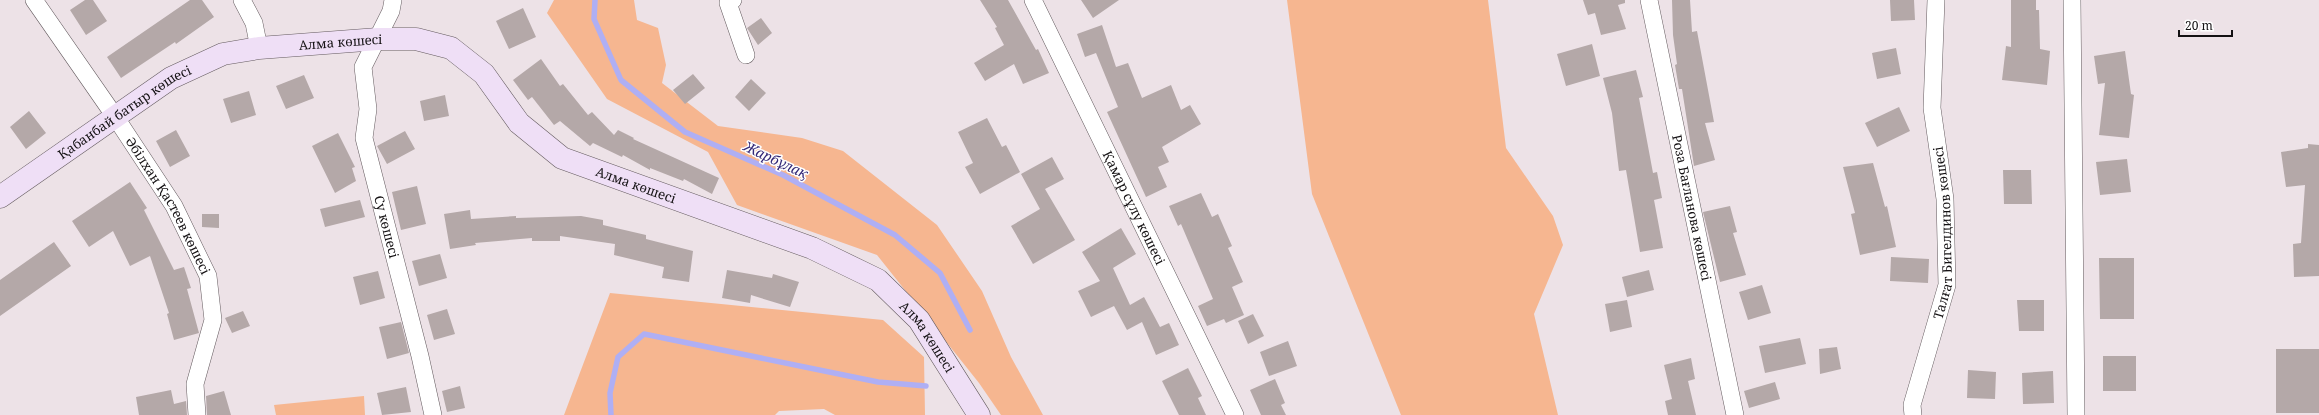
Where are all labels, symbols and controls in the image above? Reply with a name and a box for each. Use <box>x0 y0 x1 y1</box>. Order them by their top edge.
scale bar <box>2179 12 2232 38</box>
text: 20 m <box>2185 17 2213 34</box>
street label: Алма көшесі <box>298 30 383 54</box>
street label: Қабанбай батыр көшесі <box>54 61 195 163</box>
street label: Әбілхан Қастеев көшесі <box>122 133 215 278</box>
street label: Роза Бағланова көшесі <box>1668 133 1716 283</box>
water label: Жарбұлақ <box>740 136 812 183</box>
street label: Талғат Бигелдинов көшесі <box>1929 145 1956 321</box>
street label: Қамар сұлу көшесі <box>1099 148 1170 268</box>
street label: Алма көшесі <box>594 162 679 208</box>
street label: Су көшесі <box>370 193 404 261</box>
street label: Алма көшесі <box>896 297 959 376</box>

